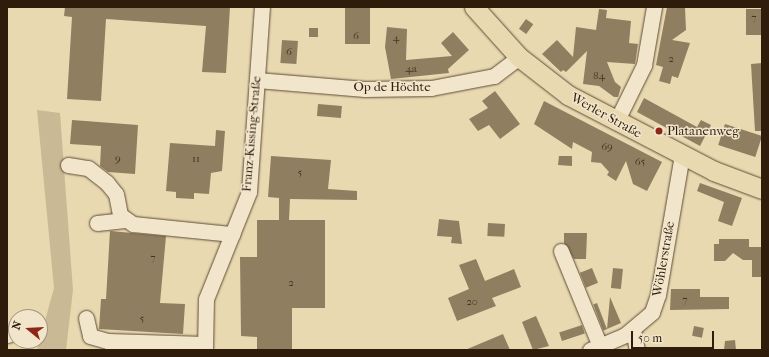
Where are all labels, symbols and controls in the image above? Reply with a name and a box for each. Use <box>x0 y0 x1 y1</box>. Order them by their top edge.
house number: 7 <box>751 11 757 25</box>
house number: 6 <box>353 29 359 43</box>
house number: 4 <box>393 31 399 45</box>
house number: 6 <box>286 45 292 59</box>
house number: 2 <box>668 52 674 66</box>
house number: 4a <box>405 62 417 76</box>
house number: 84 <box>593 69 605 83</box>
street label: Franz-Kissing-Straße <box>239 75 265 193</box>
street label: Op de Höchte <box>353 79 431 95</box>
street label: Werler Straße <box>568 90 644 142</box>
place label: Platanenweg <box>667 123 739 139</box>
marker: Platanenweg <box>654 126 664 136</box>
house number: 69 <box>601 140 613 154</box>
house number: 9 <box>115 152 121 166</box>
house number: 11 <box>192 152 200 166</box>
house number: 65 <box>635 155 645 169</box>
house number: 5 <box>298 166 302 180</box>
street label: Wöhlerstraße <box>650 220 678 298</box>
house number: 7 <box>150 251 156 265</box>
house number: 2 <box>288 276 294 290</box>
house number: 7 <box>682 293 688 307</box>
house number: 20 <box>466 295 478 309</box>
north arrow <box>8 309 48 349</box>
house number: 5 <box>140 312 144 326</box>
text: N <box>10 319 25 331</box>
scale bar <box>633 323 716 349</box>
text: 50 m <box>638 331 662 345</box>

